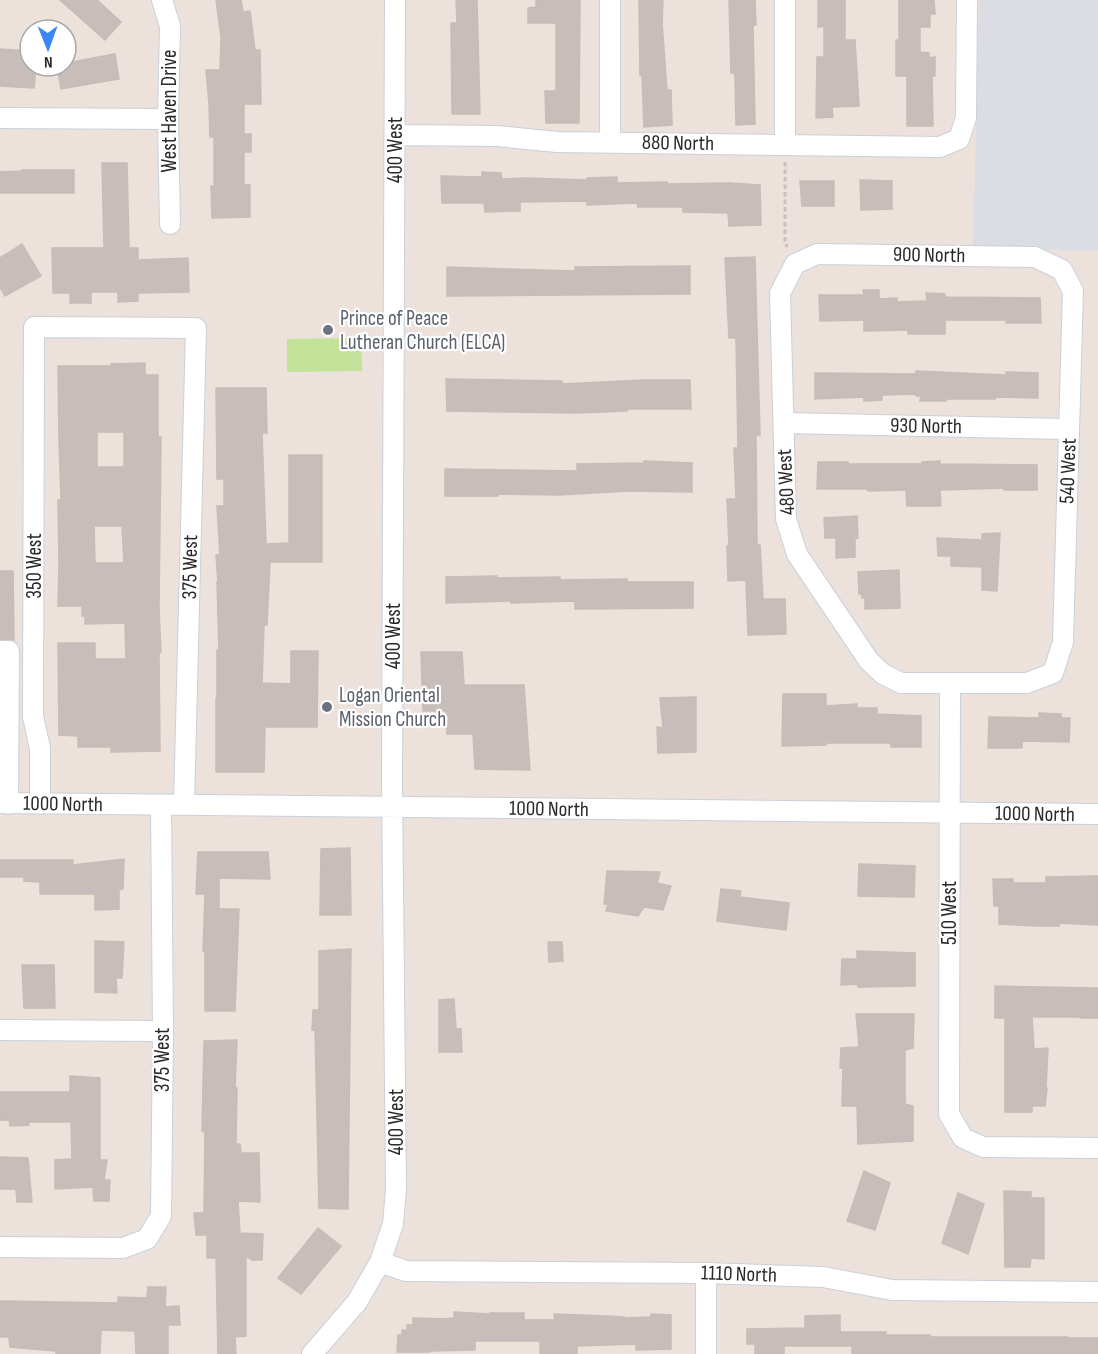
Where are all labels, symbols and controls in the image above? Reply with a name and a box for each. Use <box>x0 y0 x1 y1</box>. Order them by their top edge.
north arrow <box>18 18 78 78</box>
street label: West Haven Drive <box>157 49 182 173</box>
text: N <box>44 52 53 71</box>
street label: 400 West <box>383 117 408 183</box>
street label: 880 North <box>642 130 714 156</box>
street label: 900 North <box>893 242 965 268</box>
place label: Prince of Peace Lutheran Church (ELCA) <box>340 306 505 355</box>
marker: Prince of Peace Lutheran Church (ELCA) <box>321 323 335 337</box>
street label: 930 North <box>890 413 962 439</box>
street label: 540 West <box>1054 438 1082 504</box>
street label: 480 West <box>772 448 800 516</box>
street label: 350 West <box>22 533 47 599</box>
street label: 375 West <box>177 534 203 600</box>
street label: 400 West <box>381 603 406 669</box>
place label: Logan Oriental Mission Church <box>339 683 446 732</box>
marker: Logan Oriental Mission Church <box>320 700 334 714</box>
street label: 1000 North <box>23 791 103 817</box>
street label: 1000 North <box>509 796 589 822</box>
street label: 1000 North <box>995 801 1075 827</box>
street label: 510 West <box>937 881 962 945</box>
street label: 375 West <box>150 1028 175 1092</box>
street label: 400 West <box>384 1089 409 1155</box>
street label: 1110 North <box>701 1260 777 1288</box>

